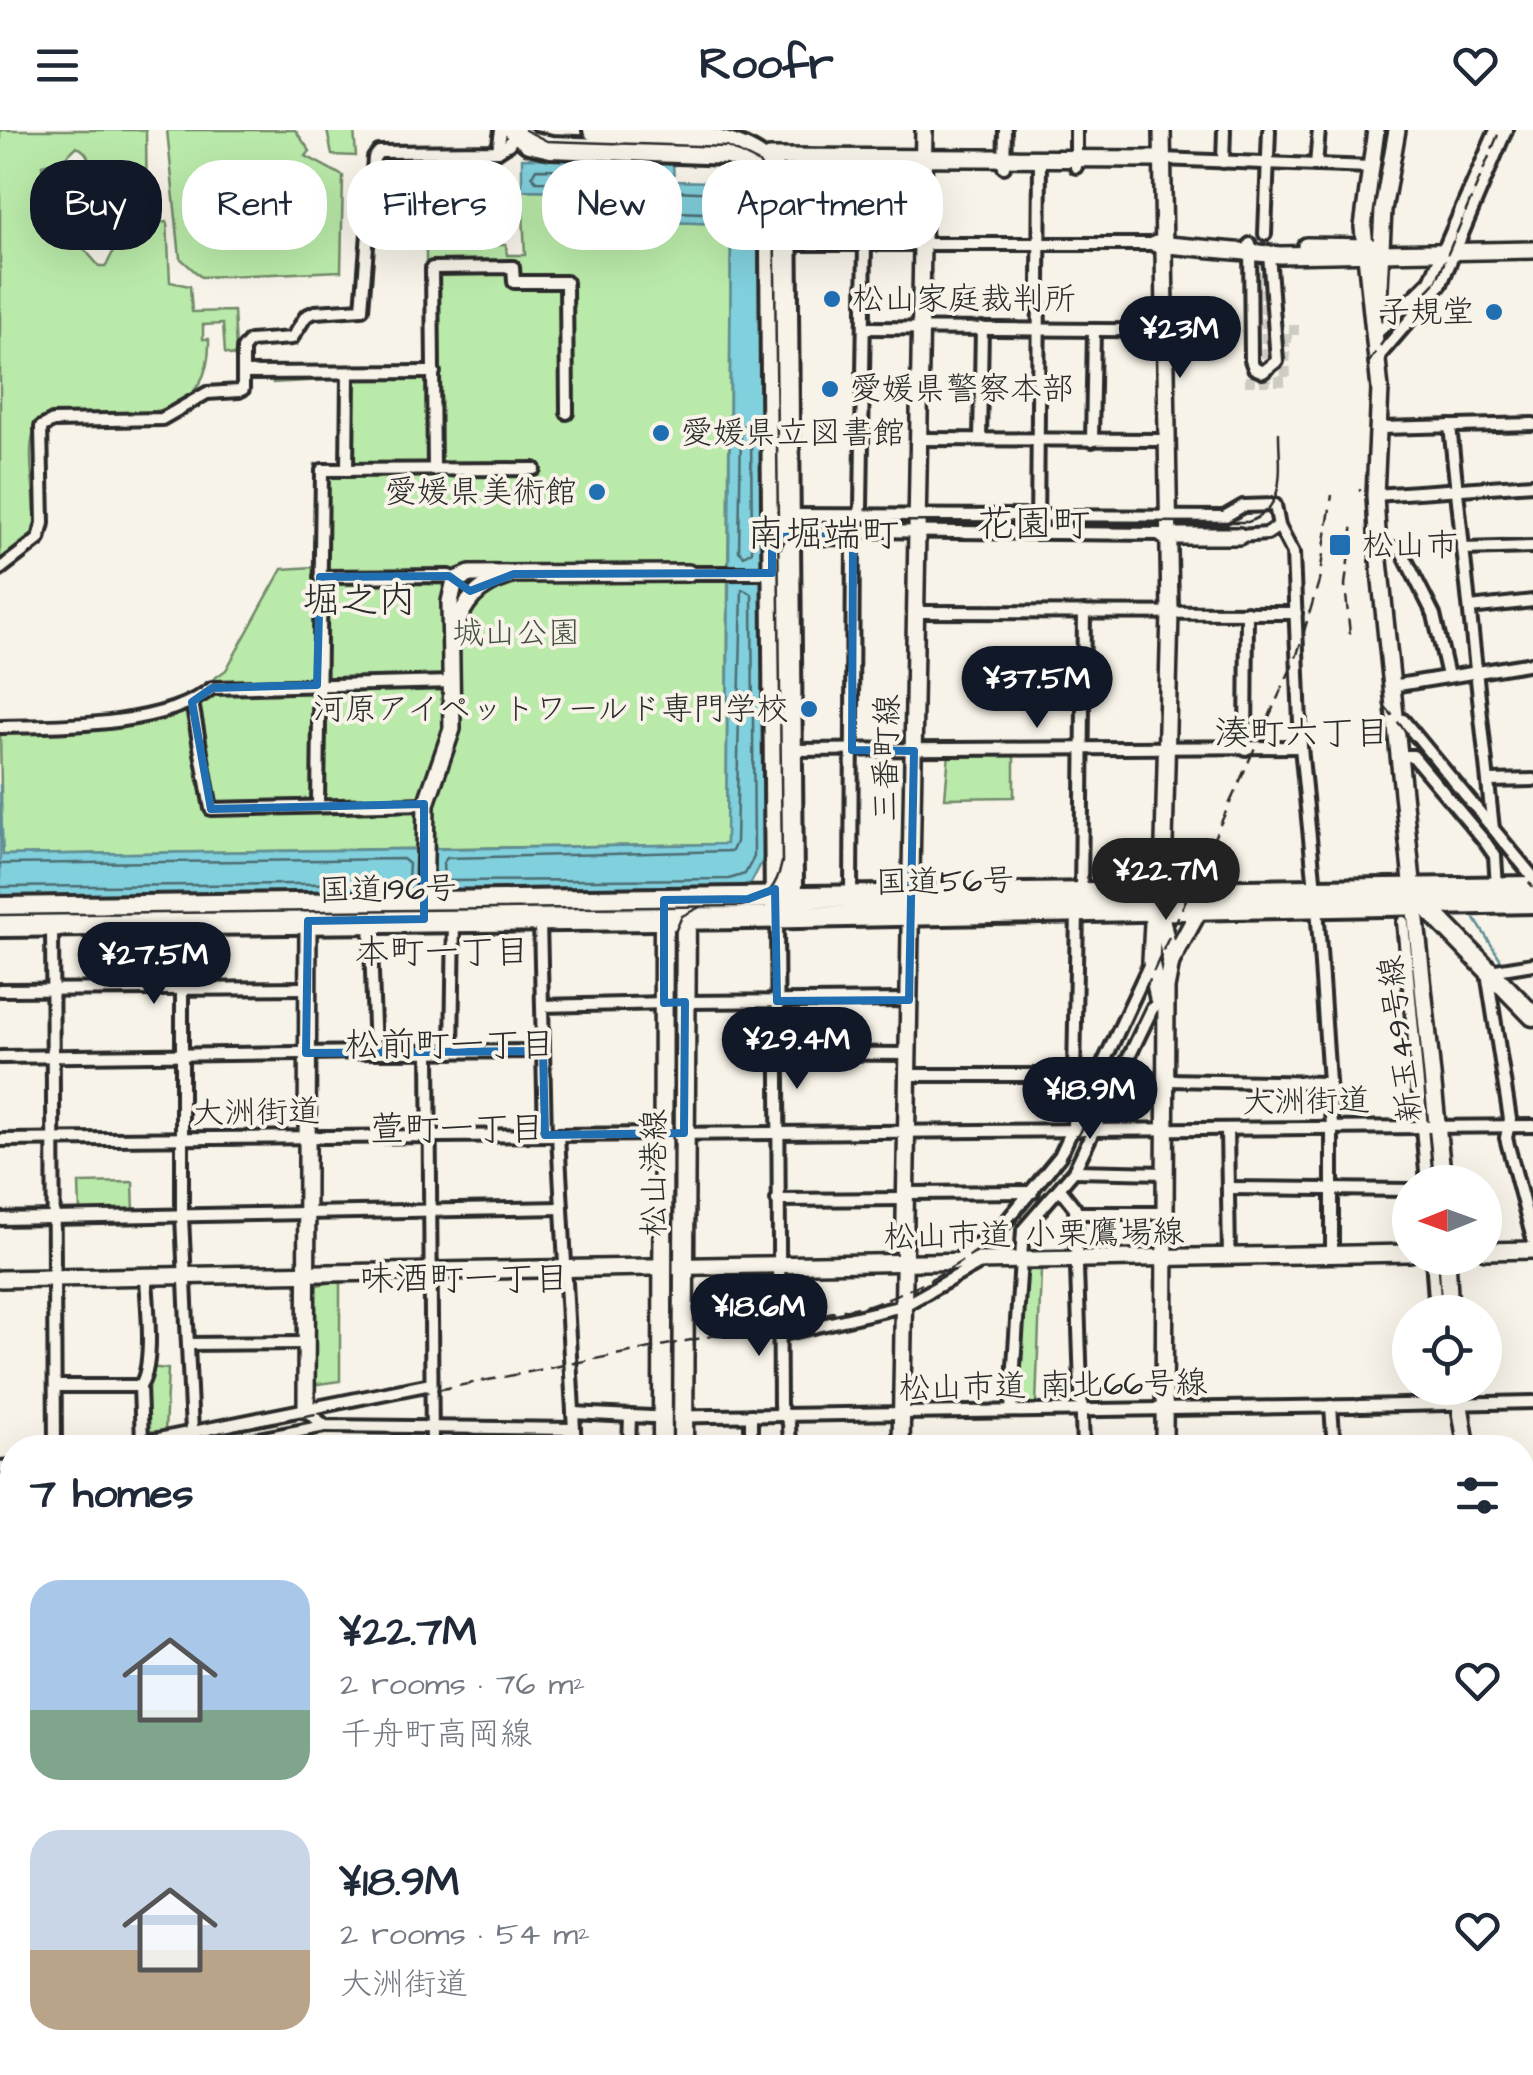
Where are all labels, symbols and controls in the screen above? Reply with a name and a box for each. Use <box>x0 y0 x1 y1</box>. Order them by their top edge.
text: Roofr <box>699 34 834 96</box>
icon: menu <box>30 38 85 93</box>
icon: heart <box>1448 38 1503 93</box>
chip: Buy <box>30 160 162 250</box>
chip: Rent <box>182 160 327 250</box>
chip: Filters <box>347 160 522 250</box>
chip: New <box>542 160 682 250</box>
chip: Apartment <box>702 160 943 250</box>
place label: 松山家庭裁判所 <box>852 277 1076 322</box>
marker: 松山家庭裁判所 <box>821 288 843 310</box>
place label: 子規堂 <box>1378 290 1474 335</box>
pin: ¥23M <box>1121 296 1239 381</box>
marker: 子規堂 <box>1483 301 1505 323</box>
text: ¥23M <box>1141 306 1219 351</box>
place label: 愛媛県警察本部 <box>850 367 1074 412</box>
marker: 愛媛県警察本部 <box>819 378 841 400</box>
place label: 愛媛県立図書館 <box>681 411 905 456</box>
marker: 愛媛県立図書館 <box>650 422 672 444</box>
place label: 愛媛県美術館 <box>385 470 577 515</box>
marker: 愛媛県美術館 <box>586 481 608 503</box>
district label: 花園町 <box>976 499 1090 551</box>
district label: 南堀端町 <box>747 509 899 561</box>
place label: 松山市 <box>1362 523 1458 568</box>
marker: 松山市 <box>1327 532 1353 558</box>
district label: 堀之内 <box>302 575 416 627</box>
park label: 城山公園 <box>452 611 580 656</box>
pin: ¥37.5M <box>956 646 1118 731</box>
text: ¥37.5M <box>984 656 1090 701</box>
place label: 河原アイペットワールド専門学校 <box>313 687 789 732</box>
street label: 三番町線 <box>863 694 911 822</box>
marker: 河原アイペットワールド専門学校 <box>798 698 820 720</box>
district label: 湊町六丁目 <box>1214 709 1390 758</box>
pin: ¥22.7M <box>1085 838 1247 923</box>
text: ¥22.7M <box>1114 848 1218 893</box>
street label: 国道56号 <box>875 858 1015 906</box>
street label: 国道196号 <box>318 866 458 914</box>
pin: ¥27.5M <box>73 922 235 1007</box>
district label: 本町一丁目 <box>354 928 530 977</box>
text: ¥27.5M <box>100 932 208 977</box>
street label: 新玉49号線 <box>1368 953 1434 1125</box>
pin: ¥29.4M <box>716 1007 878 1092</box>
text: ¥29.4M <box>744 1017 850 1062</box>
district label: 松前町一丁目 <box>345 1021 555 1070</box>
pin: ¥18.9M <box>1009 1057 1171 1142</box>
text: ¥18.9M <box>1044 1067 1136 1112</box>
street label: 大洲街道 <box>1242 1078 1370 1126</box>
street label: 大洲街道 <box>192 1089 320 1137</box>
district label: 萱町一丁目 <box>369 1105 545 1154</box>
street label: 松山港線 <box>632 1109 677 1237</box>
north arrow <box>1392 1165 1502 1275</box>
map controls <box>1392 1165 1502 1405</box>
street label: 松山市道 小栗鷹場線 <box>883 1210 1185 1260</box>
district label: 味酒町一丁目 <box>359 1255 569 1304</box>
pin: ¥18.6M <box>678 1274 840 1359</box>
text: ¥18.6M <box>713 1284 805 1329</box>
button: locate <box>1392 1295 1502 1405</box>
street label: 松山市道 南北66号線 <box>898 1361 1208 1411</box>
text: 7 homes <box>30 1466 194 1524</box>
icon: filters <box>1450 1468 1505 1523</box>
text: ¥22.7M <box>340 1604 477 1662</box>
icon: home <box>110 1620 230 1740</box>
icon: heart <box>1450 1653 1505 1708</box>
text: 2 rooms · 76 m² <box>340 1662 585 1707</box>
text: 千舟町高岡線 <box>340 1712 532 1757</box>
text: ¥18.9M <box>340 1854 460 1912</box>
icon: home <box>110 1870 230 1990</box>
icon: heart <box>1450 1903 1505 1958</box>
text: 2 rooms · 54 m² <box>340 1912 590 1957</box>
text: 大洲街道 <box>340 1962 468 2007</box>

